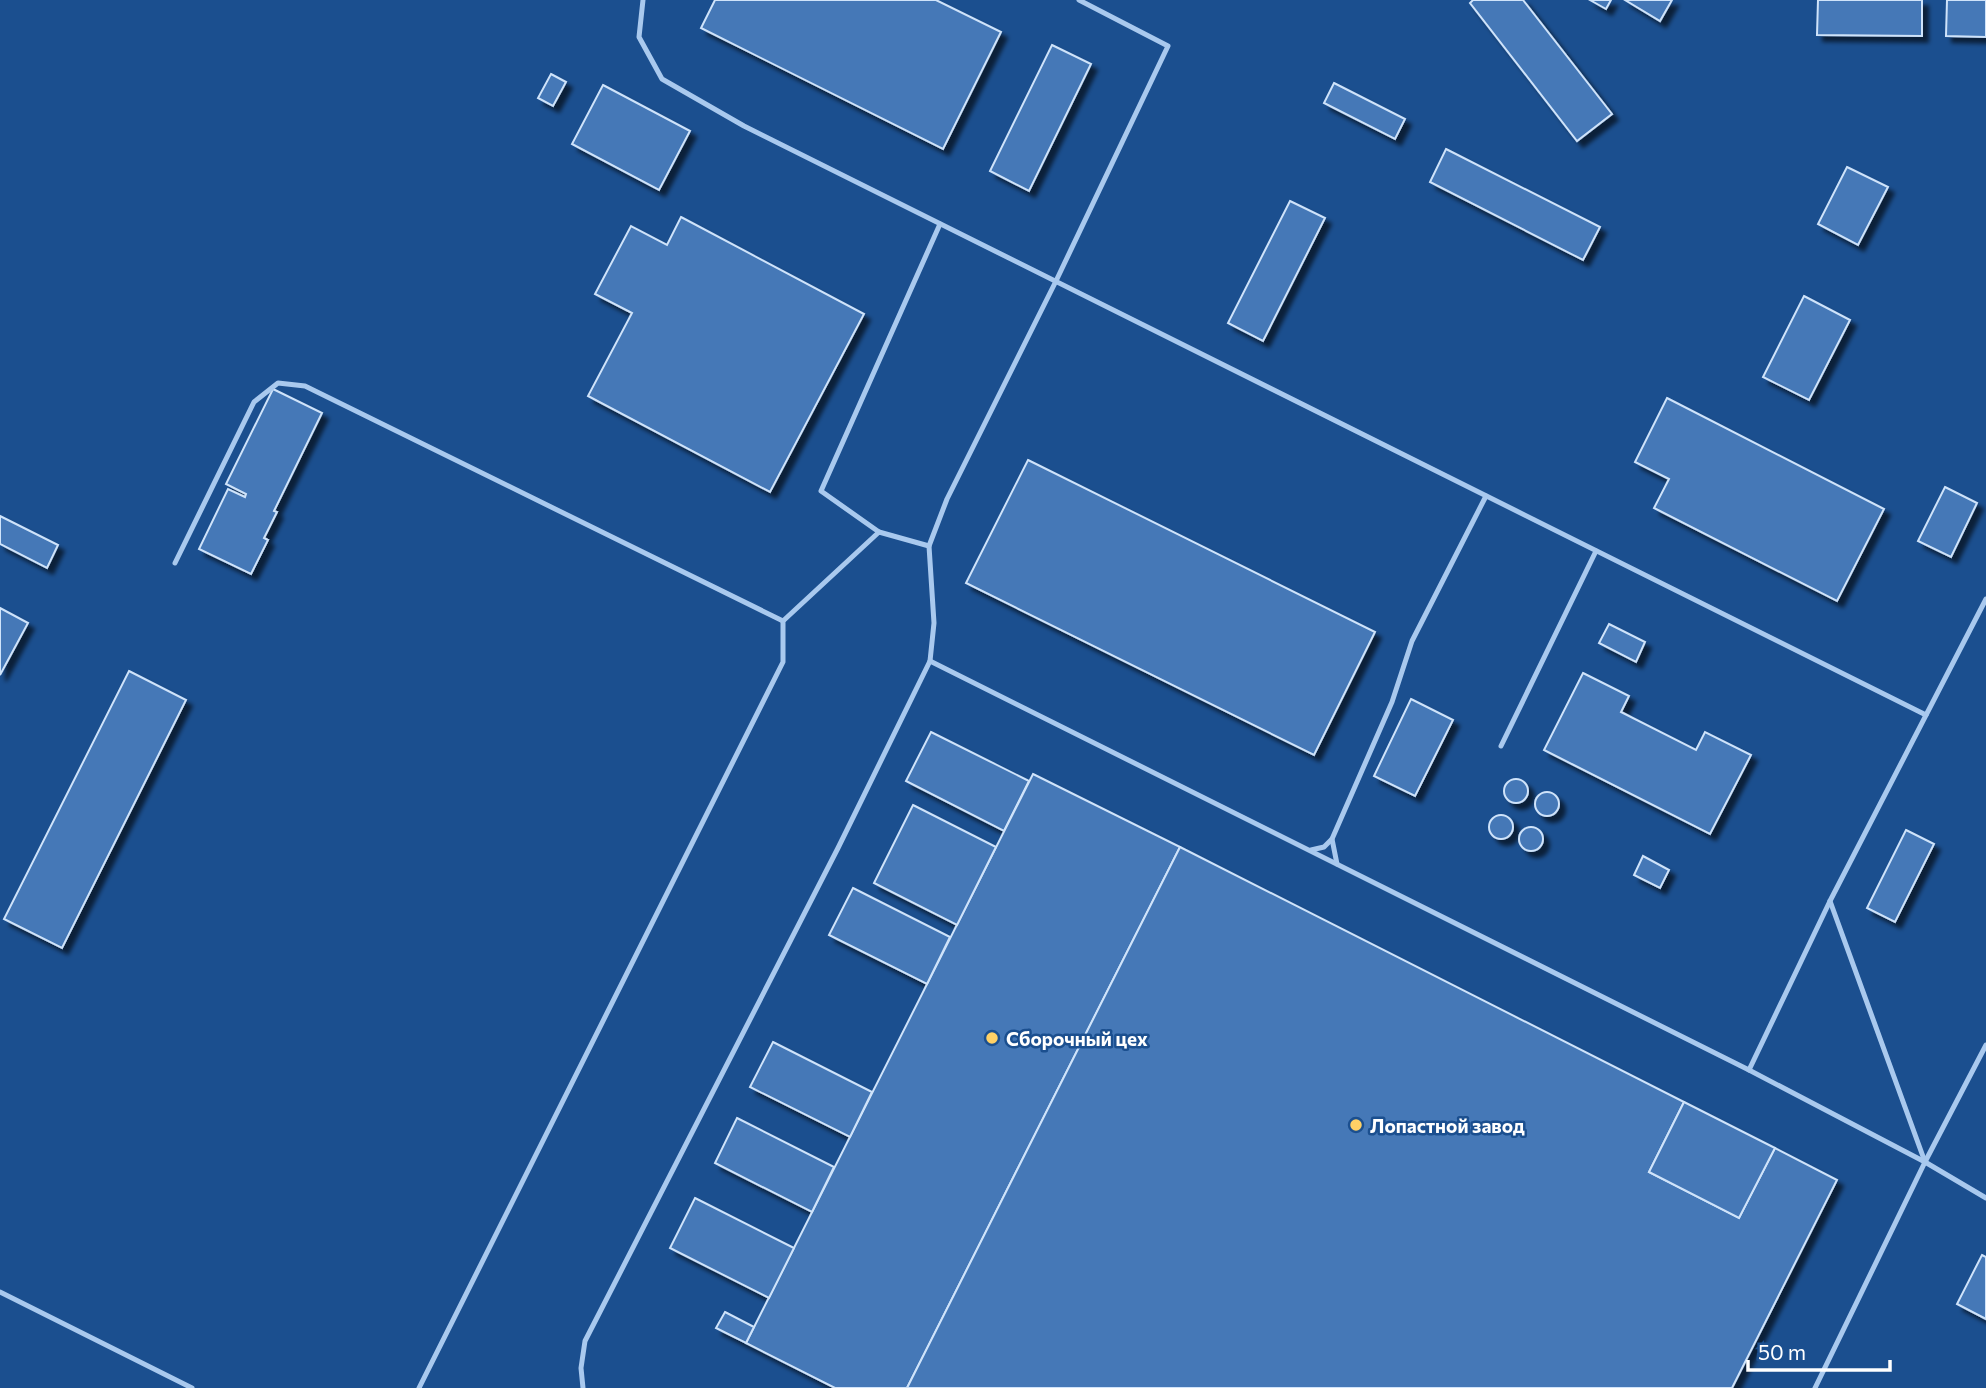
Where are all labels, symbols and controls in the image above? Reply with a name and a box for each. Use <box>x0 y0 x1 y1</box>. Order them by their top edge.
place label: Сборочный цех <box>1006 1027 1148 1050</box>
marker: Сборочный цех <box>984 1030 1000 1046</box>
place label: Лопастной завод <box>1370 1114 1525 1137</box>
marker: Лопастной завод <box>1348 1117 1364 1133</box>
scale bar <box>1748 1328 1890 1372</box>
text: 50 m <box>1758 1339 1806 1364</box>

